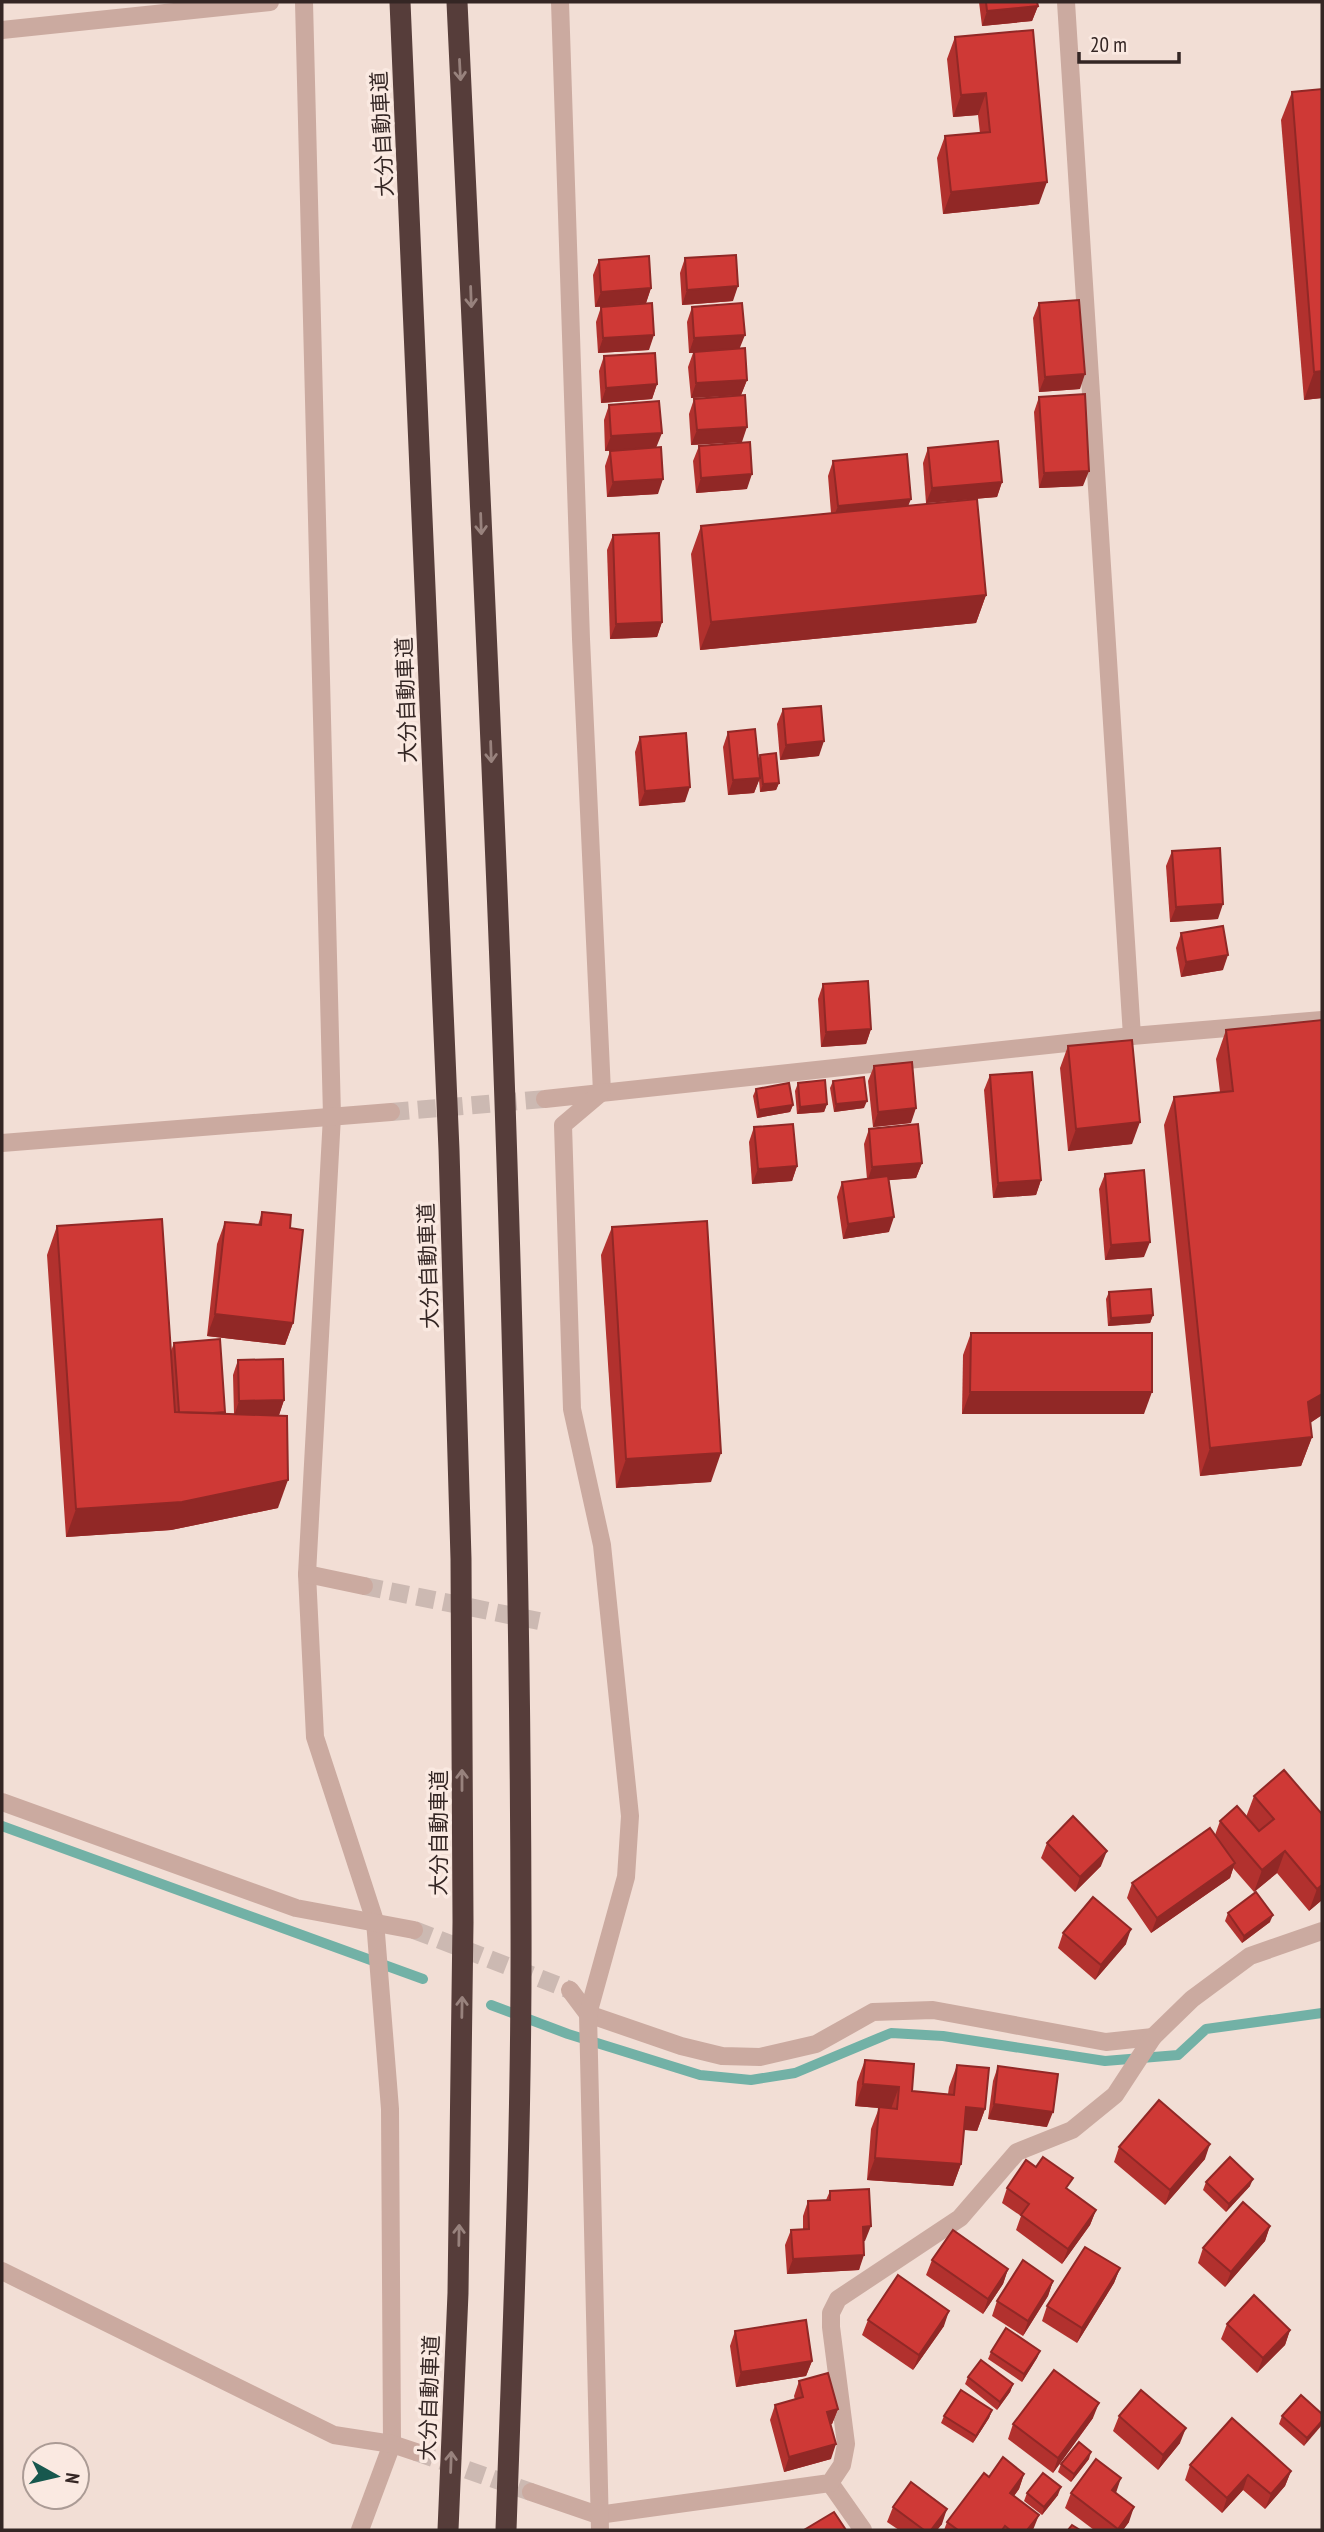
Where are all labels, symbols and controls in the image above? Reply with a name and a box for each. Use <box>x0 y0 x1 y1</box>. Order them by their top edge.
scale bar <box>1079 21 1179 65</box>
text: 20 m <box>1090 31 1127 58</box>
one-way arrow <box>454 58 467 81</box>
street label: 大分自動車道 <box>365 70 399 198</box>
one-way arrow <box>464 285 477 308</box>
one-way arrow <box>474 513 487 536</box>
street label: 大分自動車道 <box>390 637 422 763</box>
one-way arrow <box>484 740 497 763</box>
street label: 大分自動車道 <box>412 1203 444 1329</box>
one-way arrow <box>455 1768 469 1791</box>
street label: 大分自動車道 <box>425 1770 452 1896</box>
one-way arrow <box>455 1996 469 2019</box>
one-way arrow <box>452 2223 466 2246</box>
street label: 大分自動車道 <box>413 2335 445 2461</box>
north arrow <box>21 2441 91 2511</box>
one-way arrow <box>445 2451 458 2474</box>
text: N <box>60 2472 85 2485</box>

